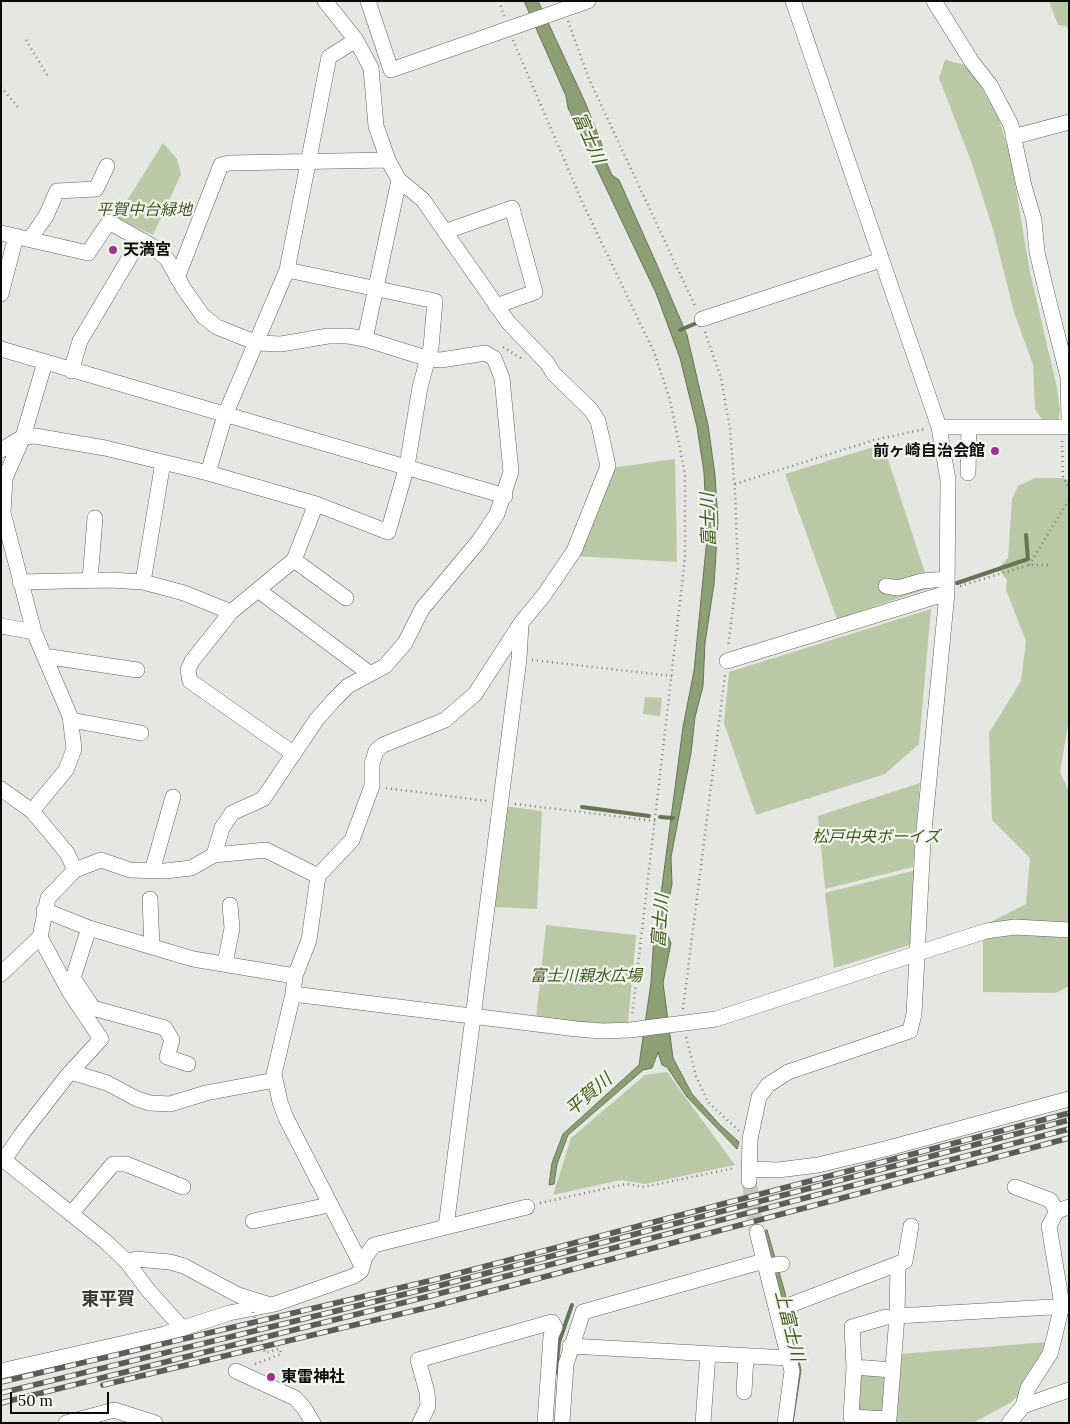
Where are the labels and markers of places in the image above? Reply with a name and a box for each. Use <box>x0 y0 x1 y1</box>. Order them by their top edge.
place label: 天満宮 <box>123 240 171 260</box>
marker: 天満宮 <box>107 244 119 256</box>
place label: 前ヶ崎自治会館 <box>873 441 985 461</box>
marker: 前ヶ崎自治会館 <box>989 445 1001 457</box>
place label: 東雷神社 <box>281 1367 345 1387</box>
marker: 東雷神社 <box>265 1371 277 1383</box>

